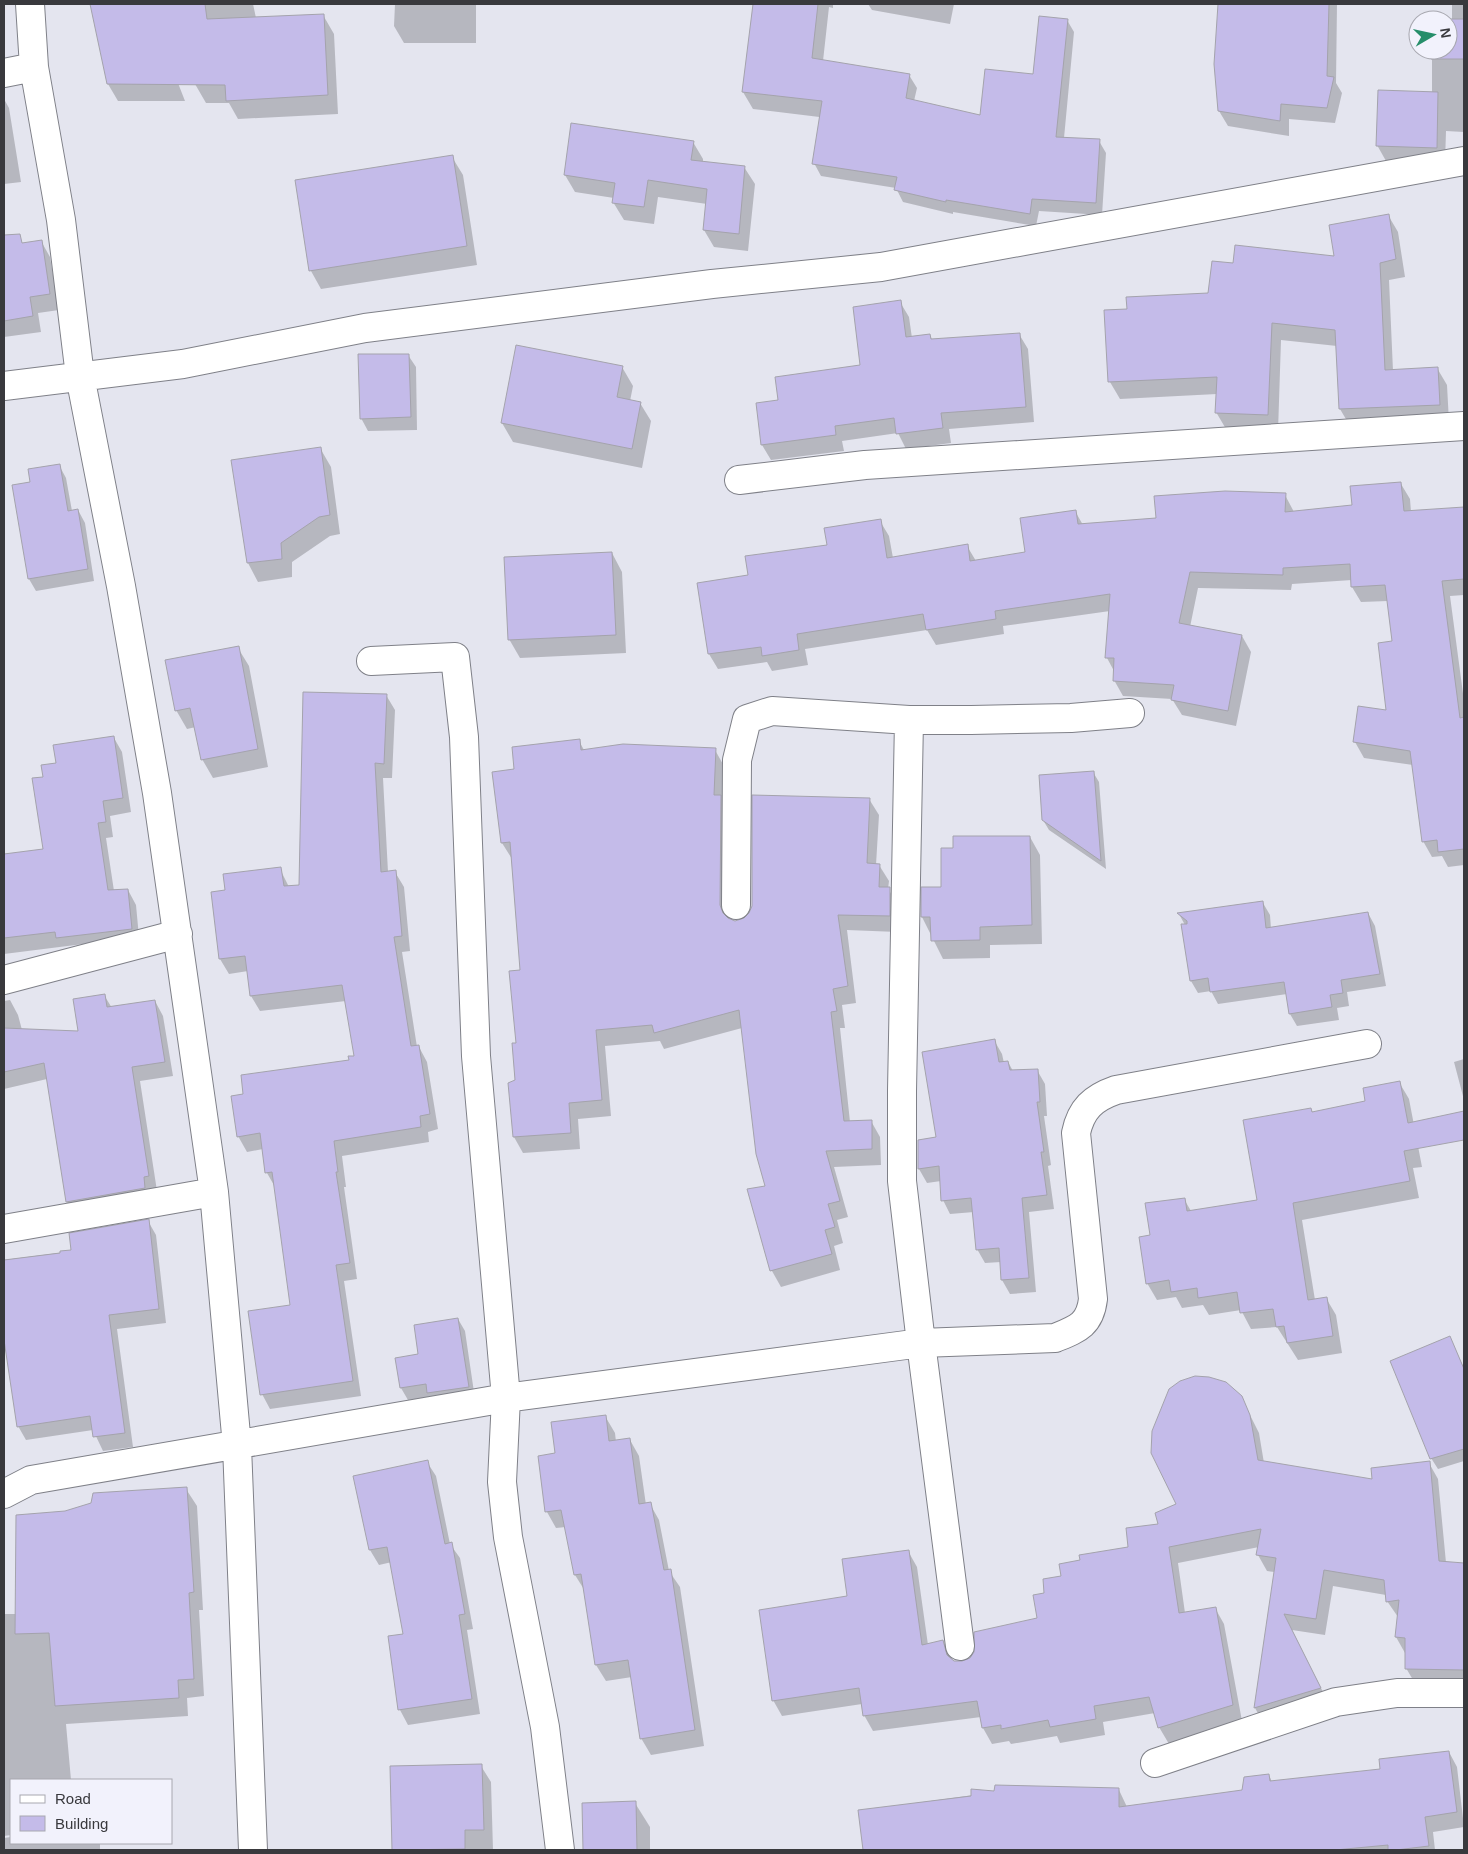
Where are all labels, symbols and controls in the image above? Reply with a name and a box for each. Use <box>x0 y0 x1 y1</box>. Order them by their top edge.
north arrow <box>1408 10 1458 60</box>
text: N <box>1437 27 1455 39</box>
legend <box>10 1779 172 1844</box>
text: Road <box>55 1790 91 1807</box>
text: Building <box>55 1815 108 1832</box>

